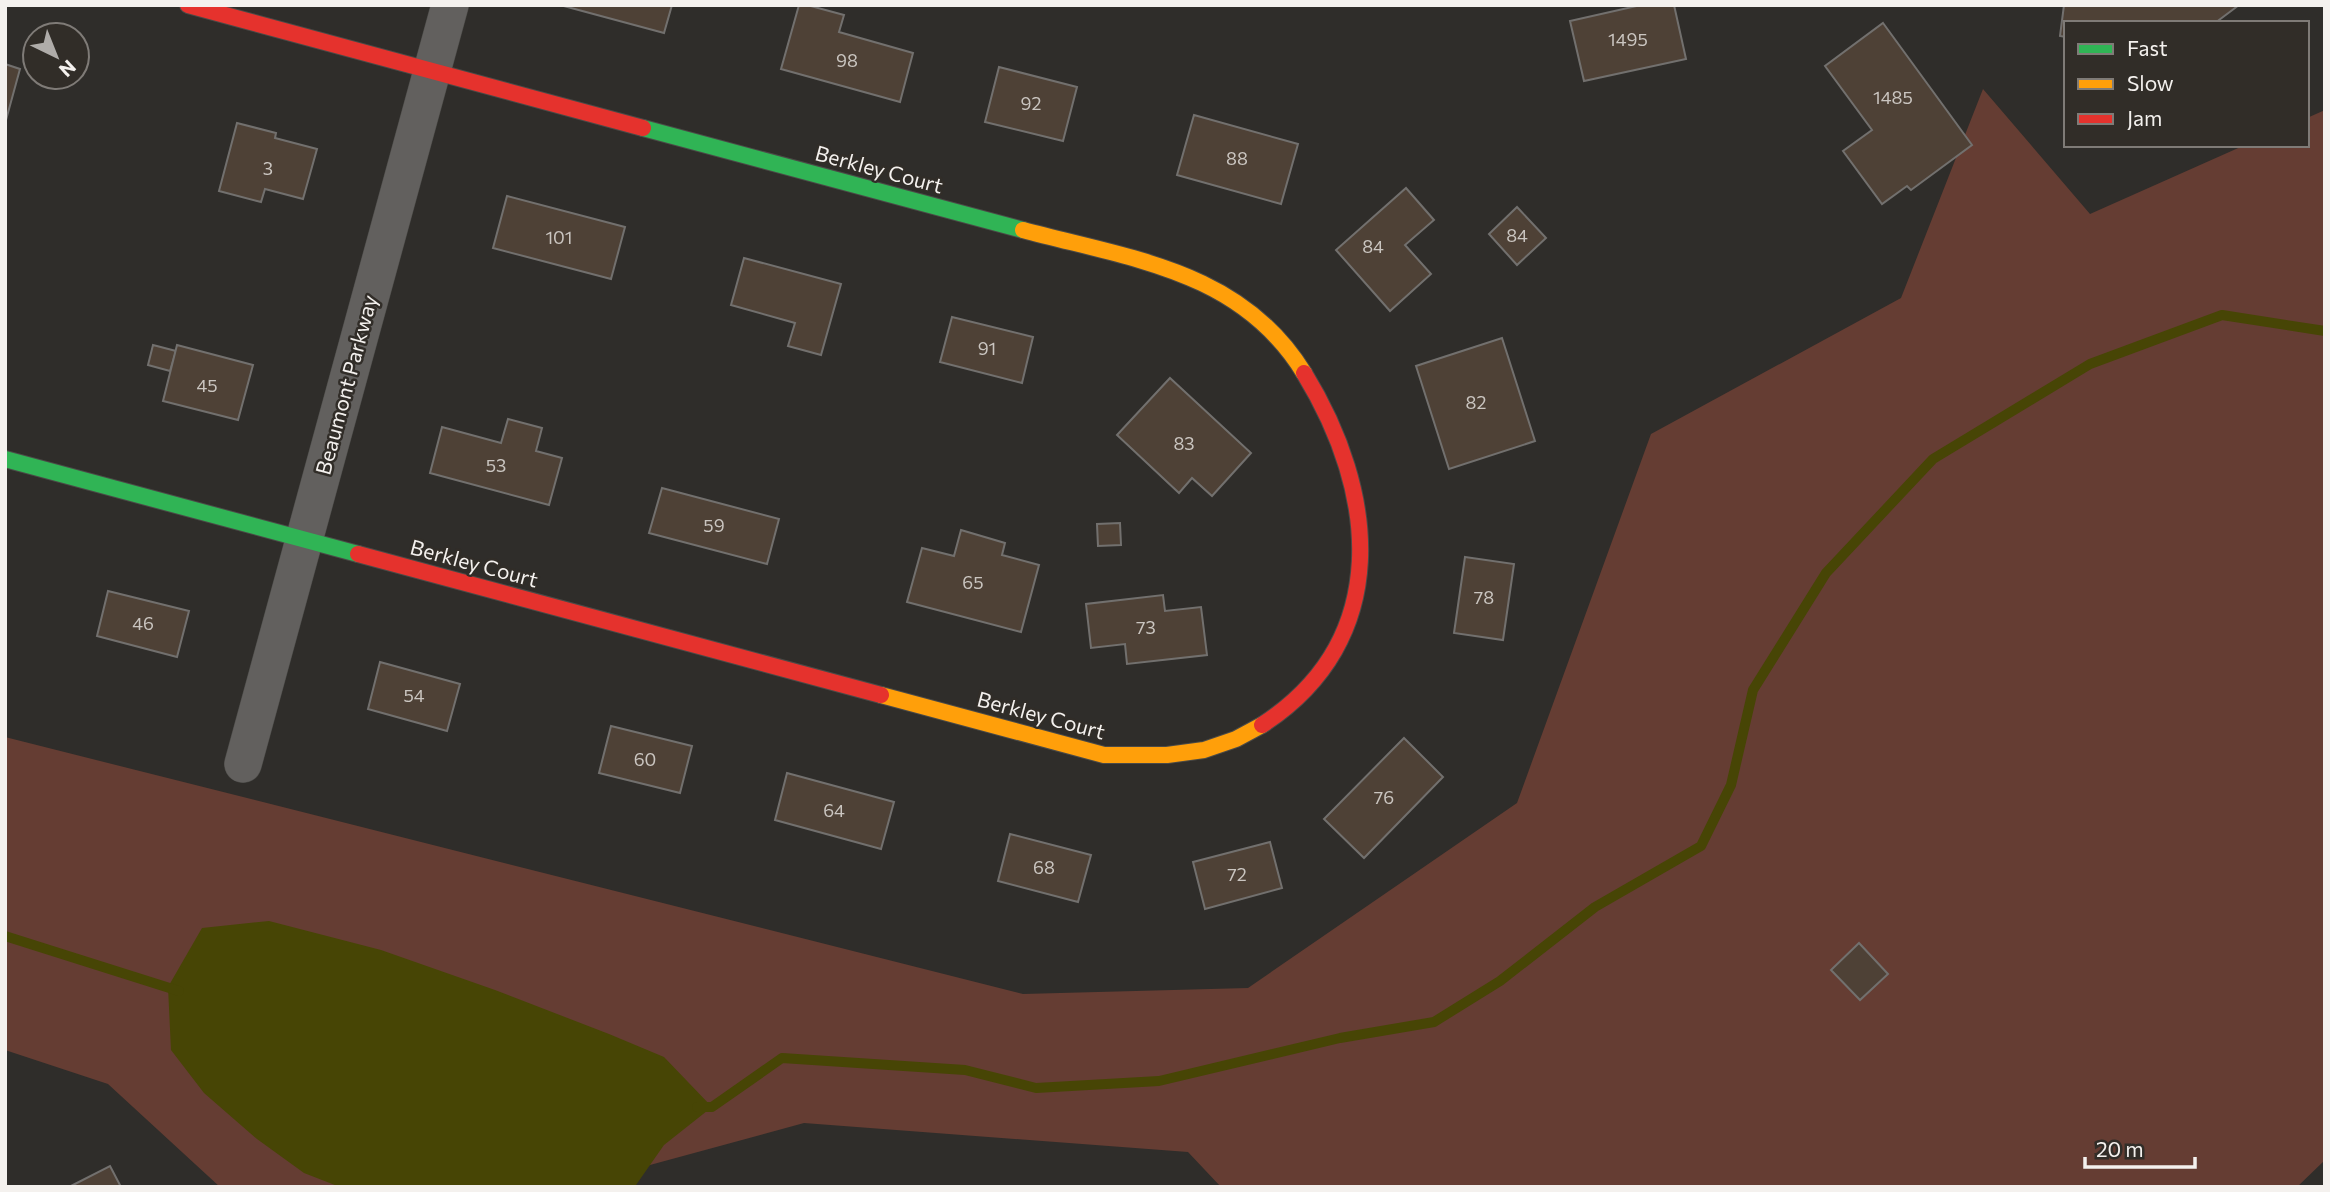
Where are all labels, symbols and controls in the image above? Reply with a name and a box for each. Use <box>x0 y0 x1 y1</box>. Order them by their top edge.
north arrow <box>21 21 91 91</box>
legend <box>2064 21 2309 147</box>
house number: 1495 <box>1608 28 1648 50</box>
text: Fast <box>2127 35 2168 60</box>
house number: 98 <box>836 49 858 71</box>
text: N <box>55 56 81 82</box>
text: Slow <box>2127 70 2174 95</box>
house number: 1485 <box>1873 86 1913 108</box>
house number: 92 <box>1021 92 1041 114</box>
text: Jam <box>2127 105 2162 130</box>
street label: Berkley Court <box>813 140 946 198</box>
house number: 88 <box>1226 147 1248 169</box>
house number: 3 <box>263 157 273 179</box>
house number: 84 <box>1506 224 1528 246</box>
house number: 101 <box>545 226 573 248</box>
house number: 84 <box>1362 235 1384 257</box>
street label: Beaumont Parkway <box>310 292 382 477</box>
house number: 91 <box>978 337 996 359</box>
house number: 45 <box>196 374 218 396</box>
house number: 82 <box>1466 391 1486 413</box>
house number: 83 <box>1173 432 1195 454</box>
house number: 53 <box>486 454 506 476</box>
house number: 59 <box>703 514 725 536</box>
street label: Berkley Court <box>408 534 541 592</box>
house number: 65 <box>962 571 984 593</box>
house number: 78 <box>1474 586 1494 608</box>
house number: 46 <box>132 612 154 634</box>
house number: 73 <box>1136 616 1156 638</box>
house number: 54 <box>403 684 425 706</box>
street label: Berkley Court <box>975 686 1108 744</box>
house number: 60 <box>634 748 656 770</box>
house number: 76 <box>1374 786 1394 808</box>
house number: 64 <box>823 799 845 821</box>
house number: 68 <box>1033 856 1055 878</box>
house number: 72 <box>1227 863 1247 885</box>
scale bar <box>2085 1126 2195 1170</box>
text: 20 m <box>2096 1136 2144 1161</box>

